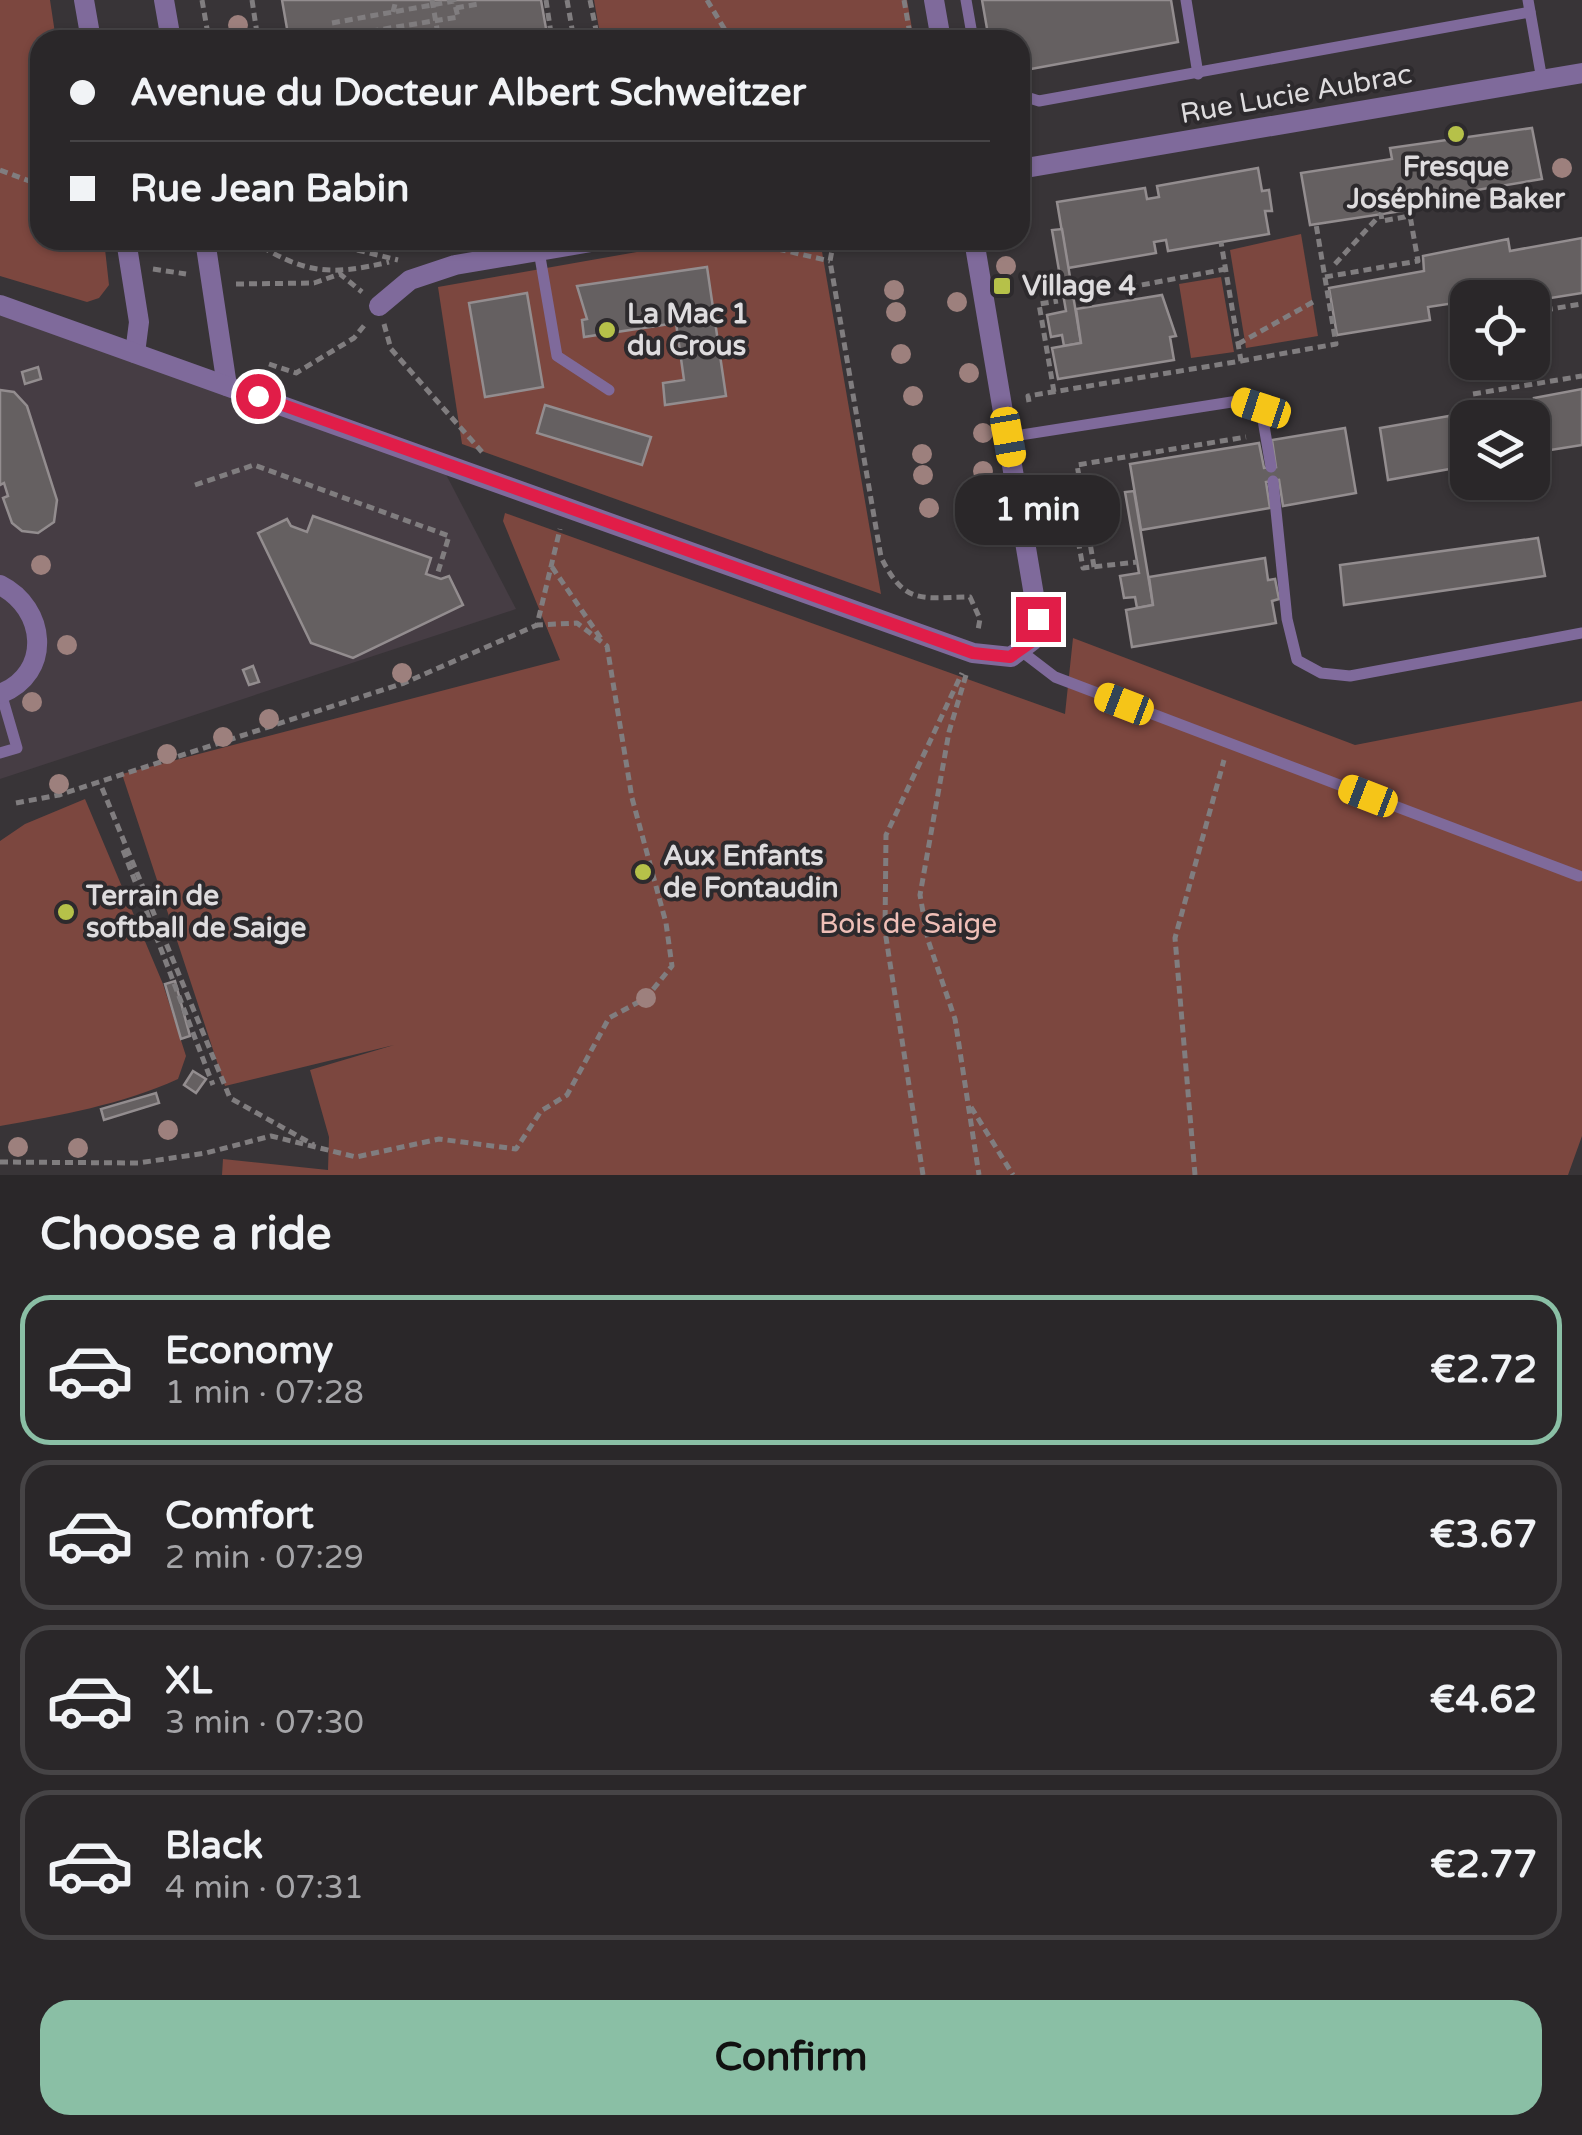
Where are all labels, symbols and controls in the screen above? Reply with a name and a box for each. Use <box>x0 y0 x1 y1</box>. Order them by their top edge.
street label: Rue Lucie Aubrac <box>1177 57 1415 131</box>
text: Avenue du Docteur Albert Schweitzer <box>130 70 806 116</box>
marker: Fresque Joséphine Baker <box>1445 123 1467 145</box>
place label: Fresque Joséphine Baker <box>1346 150 1566 216</box>
text: Rue Jean Babin <box>130 166 409 212</box>
place label: Village 4 <box>1022 269 1137 303</box>
marker: Village 4 <box>991 275 1013 297</box>
map controls <box>1450 280 1550 500</box>
button: locate <box>1450 280 1550 380</box>
place label: La Mac 1 du Crous <box>627 297 749 363</box>
marker: La Mac 1 du Crous <box>596 319 618 341</box>
route start <box>236 374 281 419</box>
car <box>1228 384 1294 432</box>
button: layers <box>1450 400 1550 500</box>
car <box>988 405 1028 469</box>
callout: 1 min <box>956 474 1120 544</box>
text: 1 min <box>995 491 1080 529</box>
route end <box>1016 597 1061 642</box>
car <box>1091 679 1157 729</box>
car <box>1335 771 1401 821</box>
place label: Aux Enfants de Fontaudin <box>663 839 839 905</box>
marker: Aux Enfants de Fontaudin <box>632 861 654 883</box>
place label: Terrain de softball de Saige <box>85 879 306 945</box>
marker: Terrain de softball de Saige <box>55 901 77 923</box>
park label: Bois de Saige <box>819 907 997 941</box>
text: Choose a ride <box>40 1208 331 1262</box>
icon: car <box>45 1325 135 1415</box>
text: Economy <box>165 1328 333 1374</box>
text: €2.72 <box>1430 1347 1537 1393</box>
text: 1 min · 07:28 <box>165 1374 364 1412</box>
icon: car <box>45 1490 135 1580</box>
text: Comfort <box>165 1493 314 1539</box>
text: €3.67 <box>1430 1512 1537 1558</box>
text: 2 min · 07:29 <box>165 1539 364 1577</box>
icon: car <box>45 1655 135 1745</box>
text: XL <box>165 1658 212 1704</box>
text: €4.62 <box>1430 1677 1537 1723</box>
text: 3 min · 07:30 <box>165 1704 364 1742</box>
icon: car <box>45 1820 135 1910</box>
text: Black <box>165 1823 263 1869</box>
text: €2.77 <box>1430 1842 1537 1888</box>
text: 4 min · 07:31 <box>165 1869 364 1907</box>
button: Confirm <box>40 2000 1542 2115</box>

